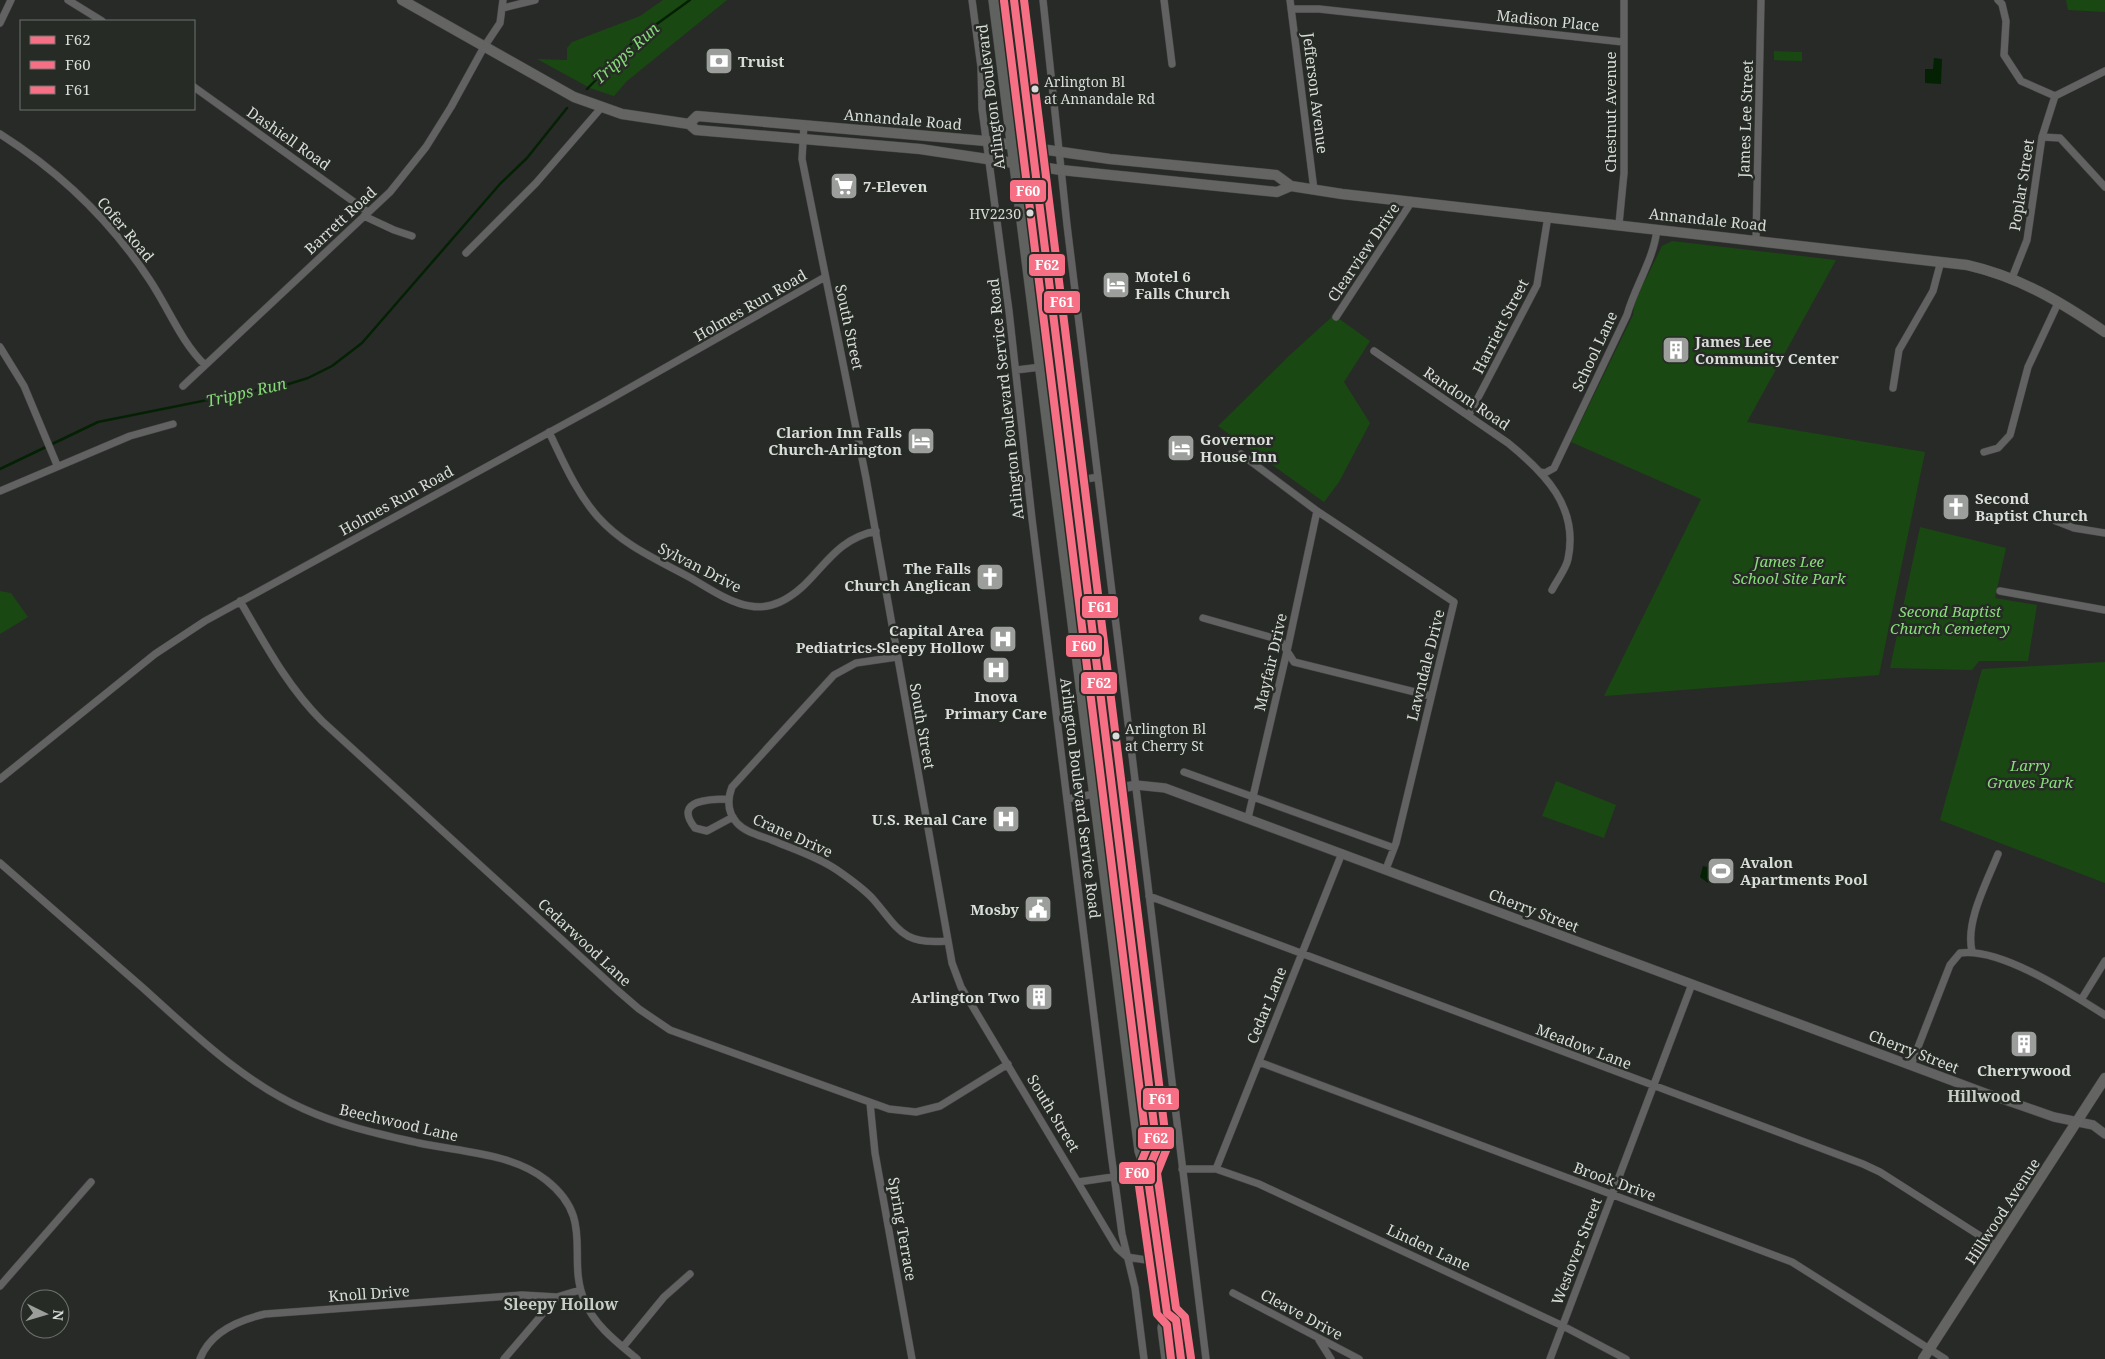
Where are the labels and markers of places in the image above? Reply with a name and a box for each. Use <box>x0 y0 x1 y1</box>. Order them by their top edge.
bank icon: Truist <box>704 46 734 76</box>
place label: Truist <box>738 51 784 71</box>
place label: Arlington Bl at Annandale Rd <box>1044 72 1155 108</box>
marker: Arlington Bl at Annandale Rd <box>1030 84 1040 94</box>
supermarket icon: 7-Eleven <box>829 171 859 201</box>
place label: 7-Eleven <box>863 176 927 196</box>
place label: HV2230 <box>969 204 1021 223</box>
marker: HV2230 <box>1025 208 1035 218</box>
place label: Motel 6 Falls Church <box>1135 266 1230 303</box>
hotel icon: Motel 6 Falls Church <box>1101 270 1131 300</box>
place label: James Lee Community Center <box>1694 331 1839 368</box>
building icon: James Lee Community Center <box>1661 335 1691 365</box>
place label: Clarion Inn Falls Church-Arlington <box>768 422 902 459</box>
hotel icon: Clarion Inn Falls Church-Arlington <box>906 426 936 456</box>
place label: Governor House Inn <box>1200 429 1277 466</box>
hotel icon: Governor House Inn <box>1166 433 1196 463</box>
place label: Second Baptist Church <box>1975 488 2088 525</box>
church icon: Second Baptist Church <box>1941 492 1971 522</box>
place label: The Falls Church Anglican <box>844 558 971 595</box>
church icon: The Falls Church Anglican <box>975 562 1005 592</box>
place label: Capital Area Pediatrics-Sleepy Hollow <box>796 620 984 657</box>
hospital icon: Capital Area Pediatrics-Sleepy Hollow <box>988 624 1018 654</box>
hospital icon: Inova Primary Care <box>981 655 1011 685</box>
place label: Inova Primary Care <box>945 686 1047 723</box>
place label: Arlington Bl at Cherry St <box>1125 719 1207 755</box>
marker: Arlington Bl at Cherry St <box>1111 731 1121 741</box>
hospital icon: U.S. Renal Care <box>991 804 1021 834</box>
place label: U.S. Renal Care <box>872 809 987 829</box>
place label: Avalon Apartments Pool <box>1740 852 1868 889</box>
sports icon: Avalon Apartments Pool <box>1706 856 1736 886</box>
public building icon: Mosby <box>1023 894 1053 924</box>
place label: Mosby <box>970 899 1019 919</box>
building icon: Arlington Two <box>1024 982 1054 1012</box>
place label: Arlington Two <box>911 987 1020 1007</box>
building icon: Cherrywood <box>2009 1029 2039 1059</box>
place label: Cherrywood <box>1977 1060 2071 1080</box>

